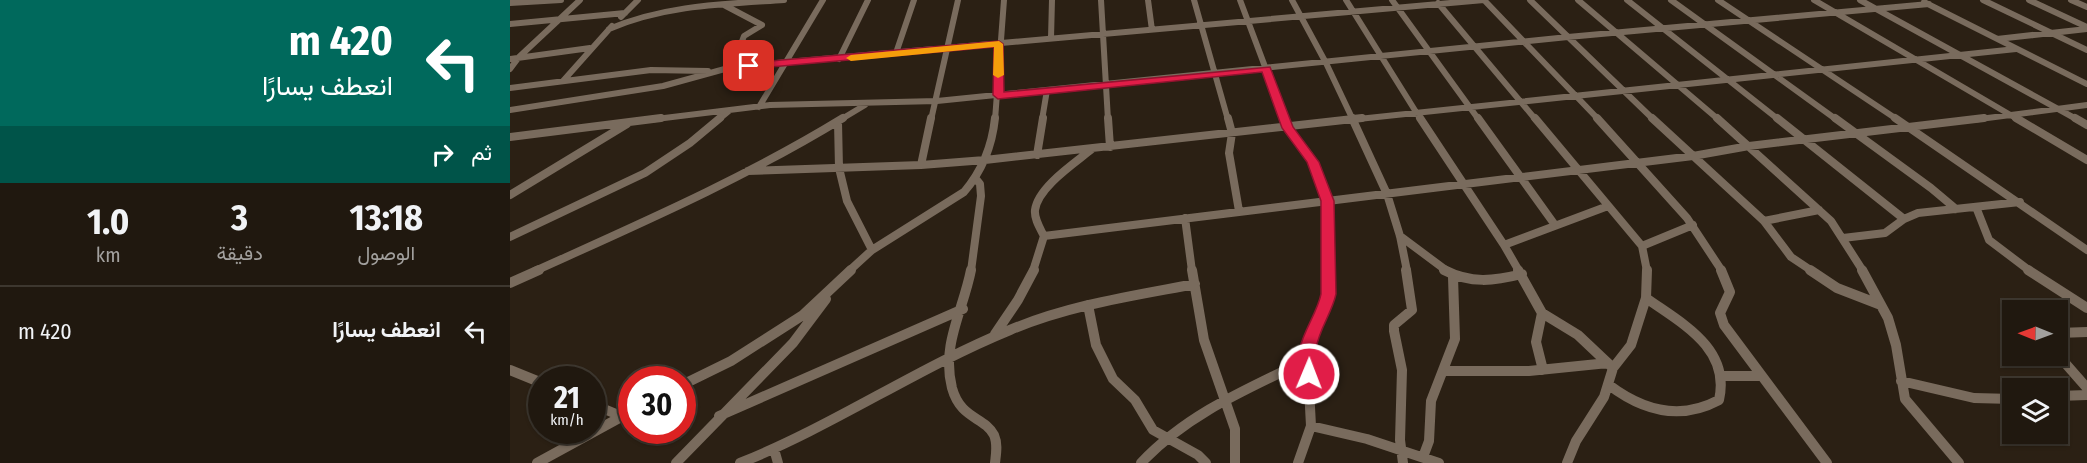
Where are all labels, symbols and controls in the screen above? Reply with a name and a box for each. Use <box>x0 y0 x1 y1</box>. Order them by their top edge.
text: 420 m <box>289 16 393 66</box>
icon: left <box>414 24 492 102</box>
pin <box>723 40 774 91</box>
icon: arrive <box>732 49 765 82</box>
text: انعطف يسارًا <box>262 70 393 102</box>
icon: right <box>426 138 459 171</box>
text: ثم <box>471 139 492 166</box>
text: 3 <box>231 196 248 240</box>
text: 13:18 <box>350 196 423 240</box>
text: 1.0 <box>87 200 130 244</box>
text: دقيقة <box>216 241 263 265</box>
text: الوصول <box>357 241 415 265</box>
text: km <box>96 243 121 267</box>
north arrow <box>2002 300 2068 366</box>
map controls <box>2002 300 2068 444</box>
icon: left <box>459 315 492 348</box>
text: انعطف يسارًا <box>332 316 441 343</box>
text: 420 m <box>18 318 72 345</box>
position arrow <box>1277 342 1341 406</box>
speed limit sign: 30 <box>618 366 696 444</box>
button: layers <box>2002 378 2068 444</box>
text: 21 <box>554 380 580 416</box>
text: km/h <box>550 411 584 429</box>

